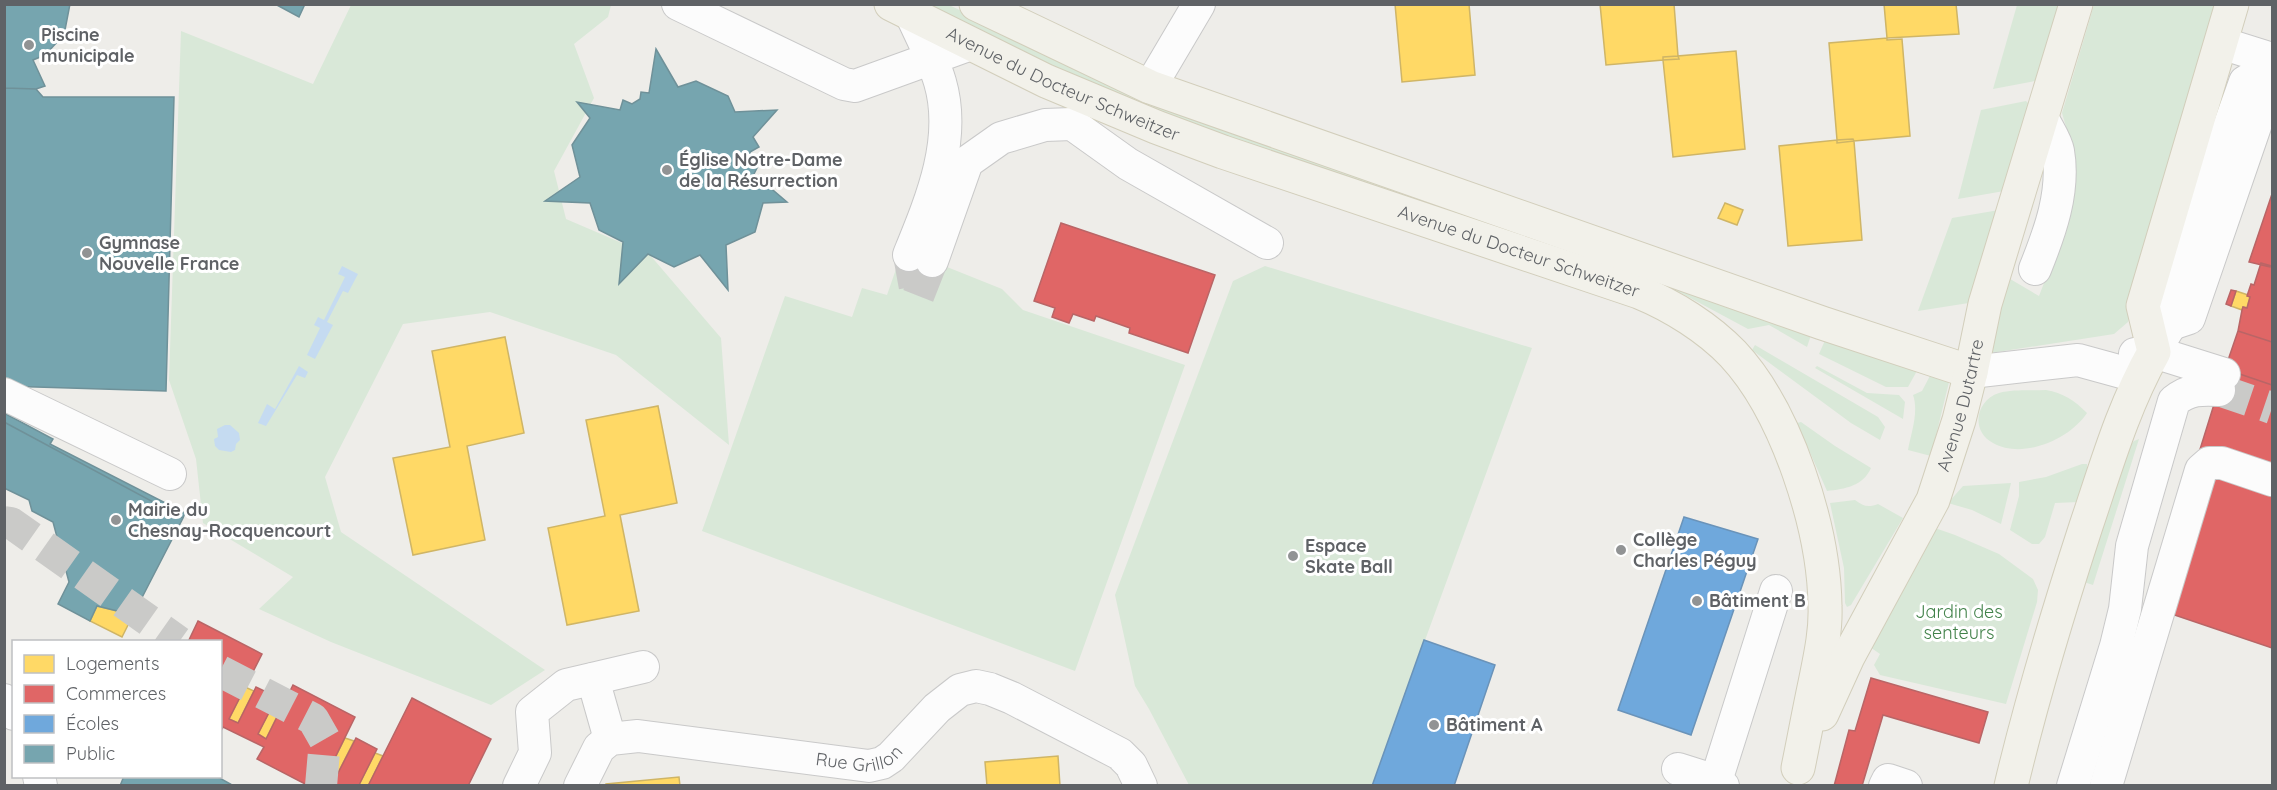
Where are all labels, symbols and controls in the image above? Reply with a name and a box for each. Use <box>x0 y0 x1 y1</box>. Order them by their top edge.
street label: Avenue du Docteur Schweitzer <box>943 21 1183 146</box>
place label: Piscine municipale <box>41 23 135 67</box>
marker: Piscine municipale <box>22 38 36 52</box>
place label: Église Notre-Dame de la Résurrection <box>679 148 843 192</box>
marker: Église Notre-Dame de la Résurrection <box>660 163 674 177</box>
street label: Avenue du Docteur Schweitzer <box>1395 200 1643 302</box>
place label: Gymnase Nouvelle France <box>99 231 239 275</box>
marker: Gymnase Nouvelle France <box>80 246 94 260</box>
street label: Avenue Dutartre <box>1931 337 1989 474</box>
place label: Mairie du Chesnay-Rocquencourt <box>128 498 331 542</box>
marker: Mairie du Chesnay-Rocquencourt <box>109 513 123 527</box>
place label: Collège Charles Péguy <box>1633 528 1757 572</box>
place label: Espace Skate Ball <box>1305 534 1393 578</box>
marker: Collège Charles Péguy <box>1614 543 1628 557</box>
marker: Espace Skate Ball <box>1286 549 1300 563</box>
place label: Bâtiment B <box>1709 589 1806 612</box>
marker: Bâtiment B <box>1690 594 1704 608</box>
park label: Jardin des senteurs <box>1915 600 2003 644</box>
legend <box>12 640 222 778</box>
text: Logements <box>66 652 159 675</box>
text: Commerces <box>66 682 166 705</box>
text: Écoles <box>66 712 119 735</box>
place label: Bâtiment A <box>1446 713 1543 736</box>
marker: Bâtiment A <box>1427 718 1441 732</box>
street label: Rue Grillon <box>814 740 907 777</box>
text: Public <box>66 742 115 765</box>

